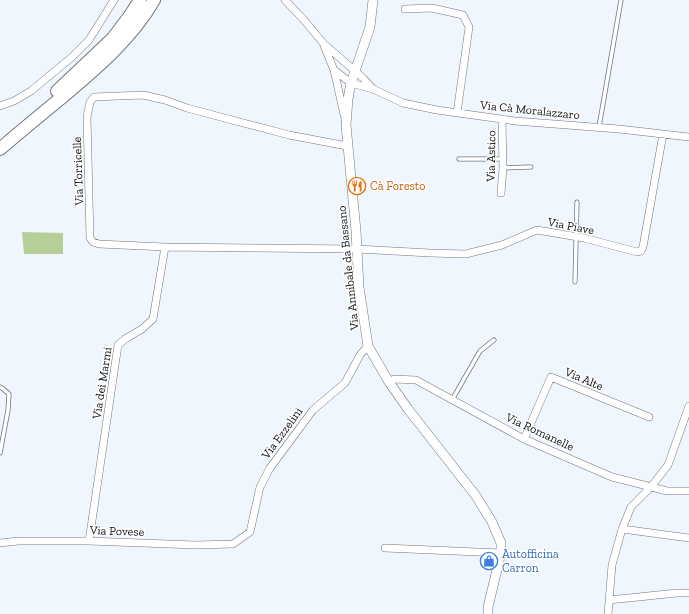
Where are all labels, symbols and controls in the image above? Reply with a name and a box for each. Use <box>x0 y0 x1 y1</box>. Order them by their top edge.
street label: Via Cà Moralazzaro <box>478 98 581 122</box>
street label: Via Astico <box>484 130 498 183</box>
street label: Via Torricelle <box>70 136 86 207</box>
restaurant icon: Cà Foresto <box>347 176 367 196</box>
place label: Cà Foresto <box>370 179 425 193</box>
street label: Via Annibale da Bassano <box>334 205 362 332</box>
street label: Via Piave <box>546 214 596 237</box>
street label: Via dei Marmi <box>89 345 115 421</box>
street label: Via Alte <box>562 364 606 393</box>
street label: Via Ezzelini <box>258 404 306 462</box>
street label: Via Romanelle <box>503 410 577 454</box>
street label: Via Povese <box>89 523 145 539</box>
place label: Autofficina Carron <box>502 547 559 575</box>
shop icon: Autofficina Carron <box>479 551 499 571</box>

